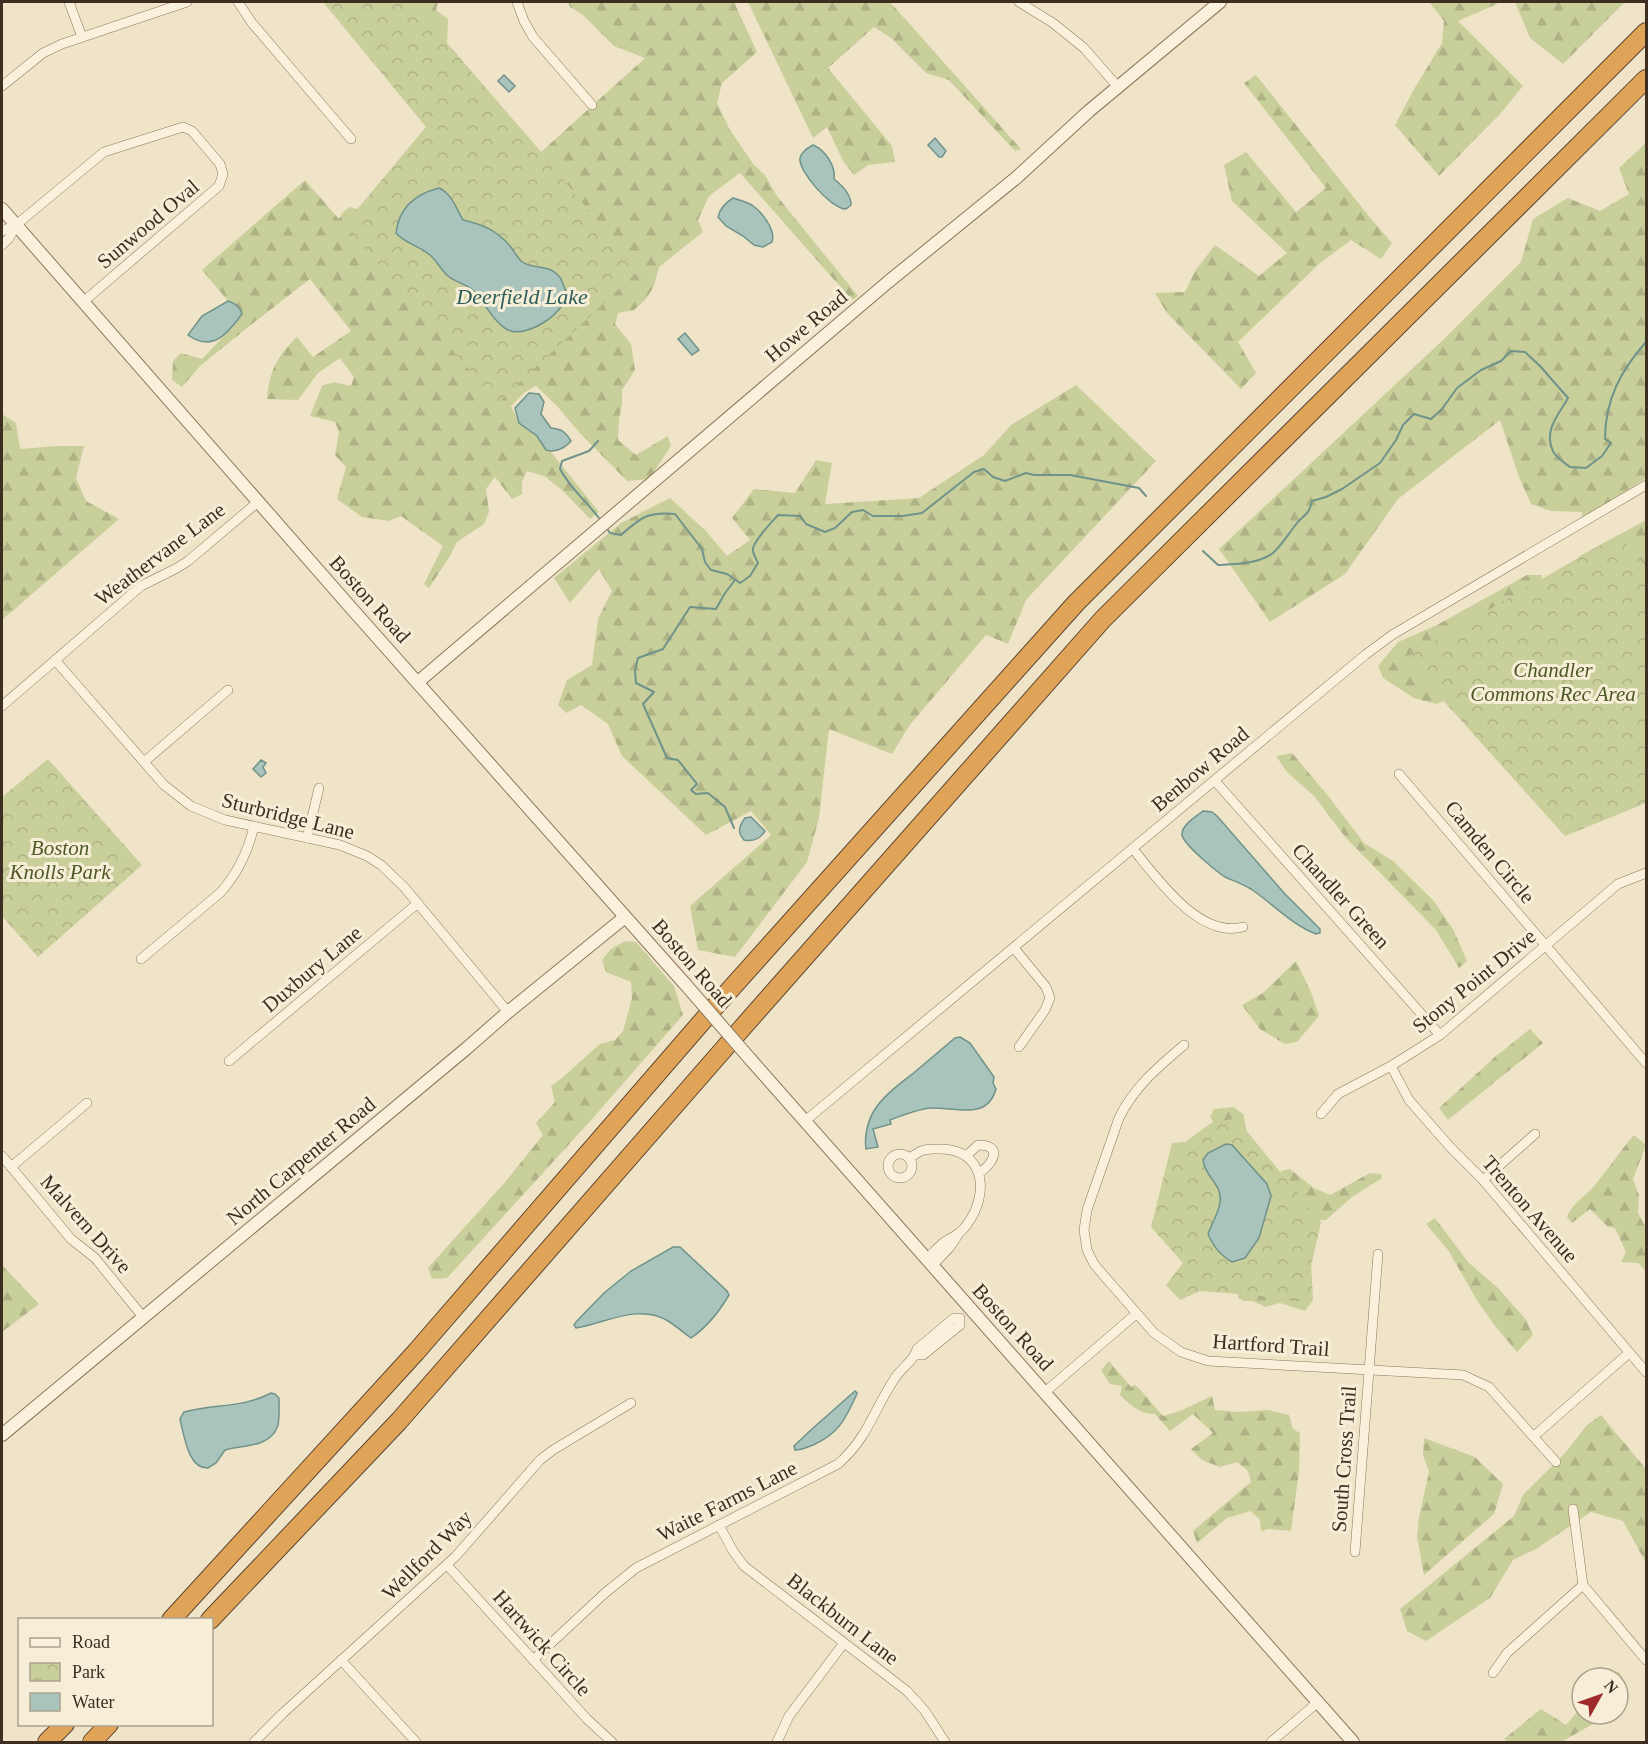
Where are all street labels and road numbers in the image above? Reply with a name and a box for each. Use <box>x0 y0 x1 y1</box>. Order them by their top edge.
street label: Sunwood Oval <box>92 174 204 274</box>
street label: Howe Road <box>760 284 852 367</box>
street label: Weathervane Lane <box>90 497 230 611</box>
street label: Boston Road <box>325 550 416 648</box>
street label: Benbow Road <box>1146 721 1254 817</box>
street label: Sturbridge Lane <box>219 788 357 844</box>
street label: Camden Circle <box>1440 796 1540 908</box>
street label: Chandler Green <box>1287 838 1395 954</box>
street label: Boston Road <box>647 914 737 1012</box>
street label: Duxbury Lane <box>258 921 366 1017</box>
street label: Stony Point Drive <box>1408 924 1540 1038</box>
street label: North Carpenter Road <box>222 1092 381 1230</box>
street label: Trenton Avenue <box>1477 1151 1583 1267</box>
street label: Malvern Drive <box>36 1170 136 1278</box>
street label: Boston Road <box>968 1278 1059 1376</box>
street label: Hartford Trail <box>1212 1329 1330 1361</box>
street label: South Cross Trail <box>1327 1385 1361 1533</box>
street label: Waite Farms Lane <box>653 1455 801 1547</box>
street label: Wellford Way <box>377 1505 477 1605</box>
street label: Blackburn Lane <box>783 1568 903 1670</box>
street label: Hartwick Circle <box>488 1585 596 1701</box>

